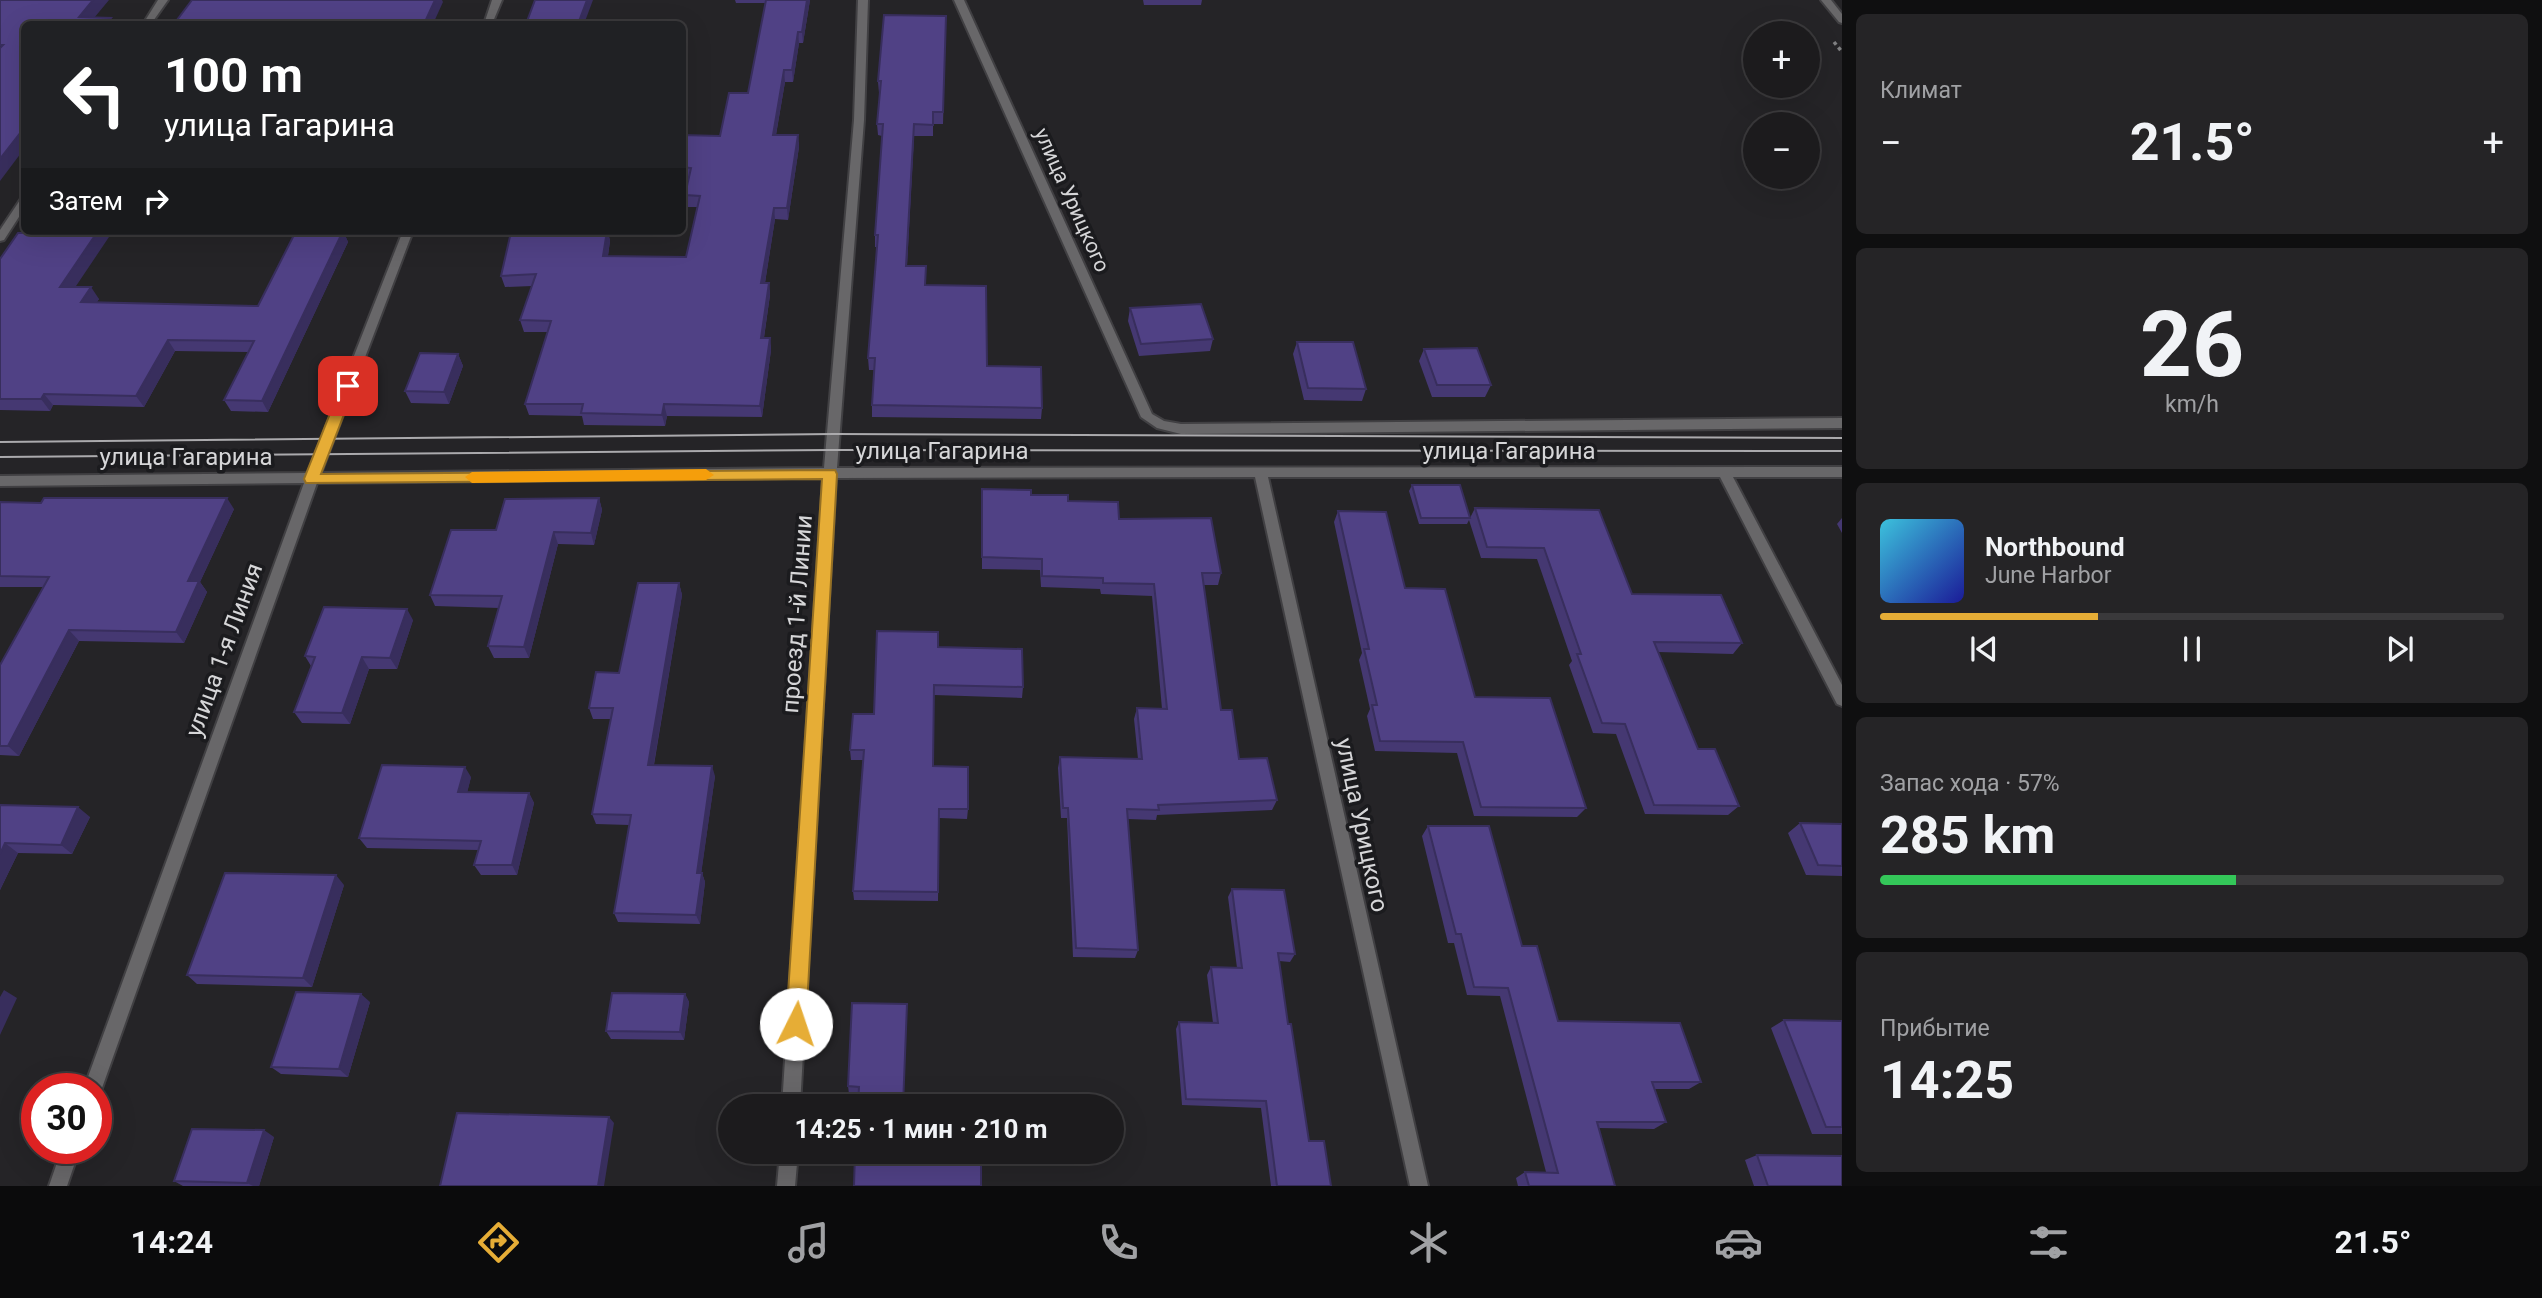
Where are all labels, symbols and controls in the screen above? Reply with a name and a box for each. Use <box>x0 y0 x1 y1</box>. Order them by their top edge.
map controls <box>1743 21 1820 189</box>
button: + <box>1743 21 1820 98</box>
text: 100 m <box>164 47 303 104</box>
icon: left <box>49 49 140 140</box>
text: Климат <box>1880 77 1962 104</box>
text: улица Гагарина <box>164 106 395 144</box>
button: − <box>1743 112 1820 189</box>
text: 21.5° <box>2130 112 2255 173</box>
text: − <box>1880 121 1902 165</box>
text: + <box>2482 121 2504 165</box>
street label: улица Урицкого <box>1029 124 1115 276</box>
icon: right <box>137 182 175 220</box>
text: Затем <box>49 186 123 216</box>
text: 26 <box>2140 292 2244 398</box>
pin <box>318 356 378 416</box>
icon: arrive <box>329 367 367 405</box>
text: km/h <box>2165 391 2219 418</box>
street label: улица Гагарина <box>855 437 1029 465</box>
street label: улица Гагарина <box>1422 437 1596 465</box>
street label: улица Гагарина <box>99 443 273 471</box>
street label: проезд 1-й Линии <box>776 514 818 714</box>
text: Northbound <box>1985 532 2125 562</box>
street label: улица 1-я Линия <box>180 559 268 741</box>
text: June Harbor <box>1985 562 2112 589</box>
icon: previous <box>1965 630 2003 668</box>
icon: pause <box>2173 630 2211 668</box>
icon: next <box>2381 630 2419 668</box>
street label: улица Урицкого <box>1330 735 1394 915</box>
text: Запас хода · 57% <box>1880 770 2060 797</box>
text: 285 km <box>1880 805 2055 866</box>
position arrow <box>759 987 833 1061</box>
text: Прибытие <box>1880 1015 1990 1042</box>
text: 14:25 <box>1880 1050 2014 1111</box>
speed limit sign: 30 <box>21 1073 112 1164</box>
text: 14:25 · 1 мин · 210 m <box>795 1114 1047 1144</box>
icon: directions <box>474 1218 523 1267</box>
icon: music <box>784 1218 833 1267</box>
icon: phone <box>1094 1218 1143 1267</box>
icon: climate <box>1404 1218 1453 1267</box>
icon: car <box>1714 1218 1763 1267</box>
icon: filters <box>2024 1218 2073 1267</box>
text: 14:24 <box>131 1223 213 1261</box>
text: 21.5° <box>2335 1223 2411 1261</box>

